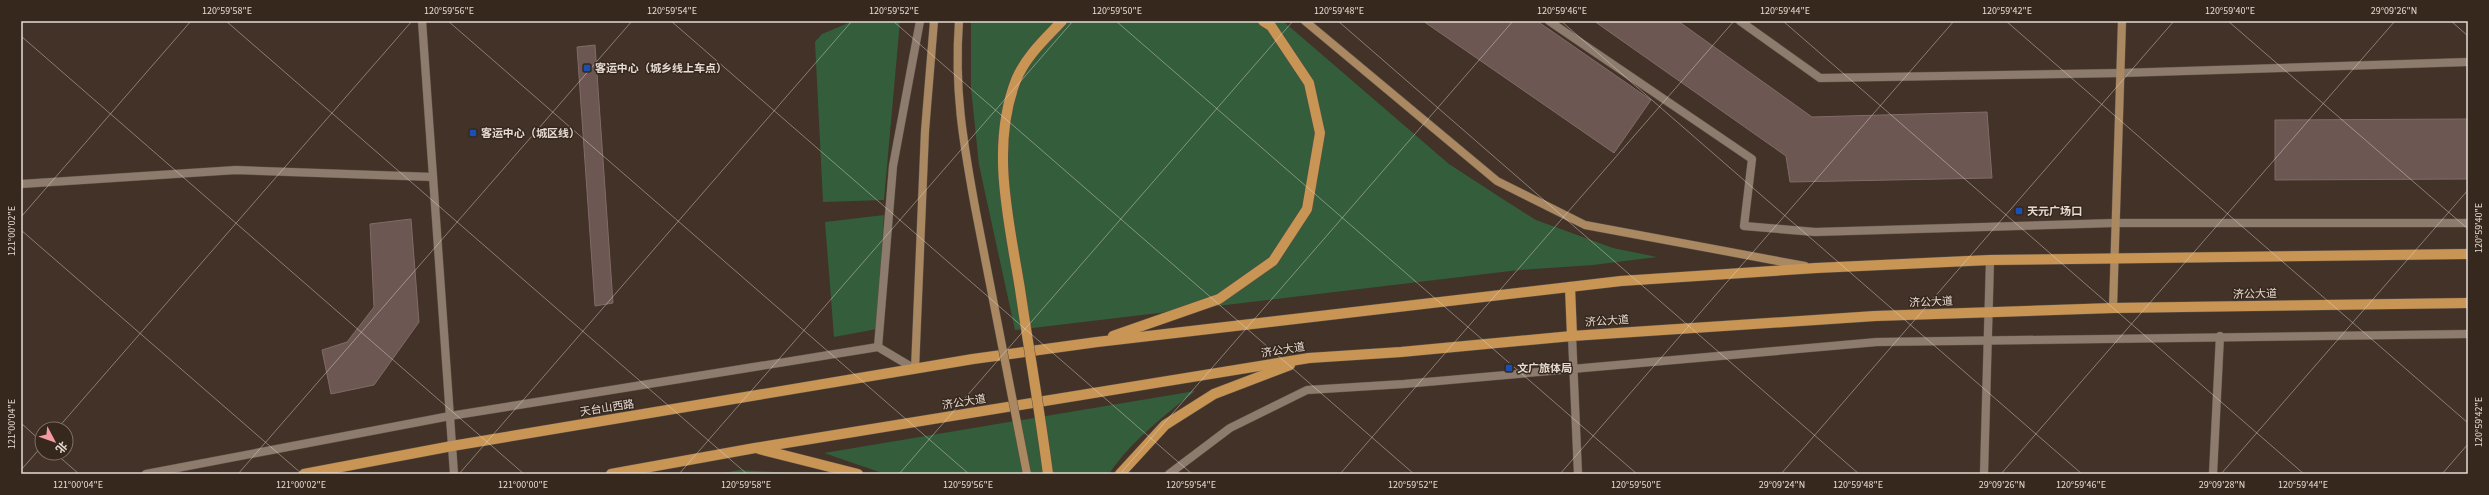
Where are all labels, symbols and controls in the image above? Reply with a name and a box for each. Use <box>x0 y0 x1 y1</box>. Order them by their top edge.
text: 120°59'58"E <box>202 4 252 18</box>
text: 120°59'56"E <box>424 4 474 18</box>
text: 120°59'54"E <box>647 4 697 18</box>
text: 120°59'52"E <box>869 4 919 18</box>
text: 120°59'50"E <box>1092 4 1142 18</box>
text: 120°59'48"E <box>1314 4 1364 18</box>
text: 120°59'46"E <box>1537 4 1587 18</box>
text: 120°59'44"E <box>1760 4 1810 18</box>
text: 120°59'42"E <box>1982 4 2032 18</box>
text: 120°59'40"E <box>2205 4 2255 18</box>
text: 29°09'26"N <box>2371 4 2417 18</box>
place label: 客运中心（城乡线上车点） <box>595 61 727 76</box>
marker: 客运中心（城乡线上车点） <box>582 63 592 73</box>
place label: 客运中心（城区线） <box>481 126 580 141</box>
marker: 客运中心（城区线） <box>468 128 478 138</box>
text: 120°59'40"E <box>2472 203 2486 253</box>
place label: 天元广场口 <box>2027 204 2082 219</box>
text: 121°00'02"E <box>5 206 19 256</box>
marker: 天元广场口 <box>2014 206 2024 216</box>
street label: 济公大道 <box>2233 286 2277 302</box>
street label: 济公大道 <box>1909 294 1953 310</box>
street label: 济公大道 <box>1585 312 1629 330</box>
street label: 济公大道 <box>1260 339 1306 361</box>
place label: 文广旅体局 <box>1517 361 1572 376</box>
marker: 文广旅体局 <box>1504 363 1514 373</box>
street label: 济公大道 <box>941 391 987 413</box>
street label: 天台山西路 <box>579 396 635 420</box>
text: 120°59'42"E <box>2472 397 2486 447</box>
text: 121°00'04"E <box>5 399 19 449</box>
north arrow <box>34 421 74 461</box>
text: 北 <box>52 438 70 456</box>
text: 121°00'04"E <box>53 478 103 492</box>
text: 121°00'02"E <box>276 478 326 492</box>
text: 121°00'00"E <box>498 478 548 492</box>
text: 120°59'58"E <box>721 478 771 492</box>
text: 120°59'56"E <box>943 478 993 492</box>
text: 120°59'54"E <box>1166 478 1216 492</box>
text: 120°59'52"E <box>1388 478 1438 492</box>
text: 120°59'50"E <box>1611 478 1661 492</box>
text: 29°09'24"N <box>1759 478 1805 492</box>
text: 120°59'48"E <box>1833 478 1883 492</box>
text: 29°09'26"N <box>1979 478 2025 492</box>
text: 120°59'46"E <box>2056 478 2106 492</box>
text: 29°09'28"N <box>2199 478 2245 492</box>
text: 120°59'44"E <box>2278 478 2328 492</box>

